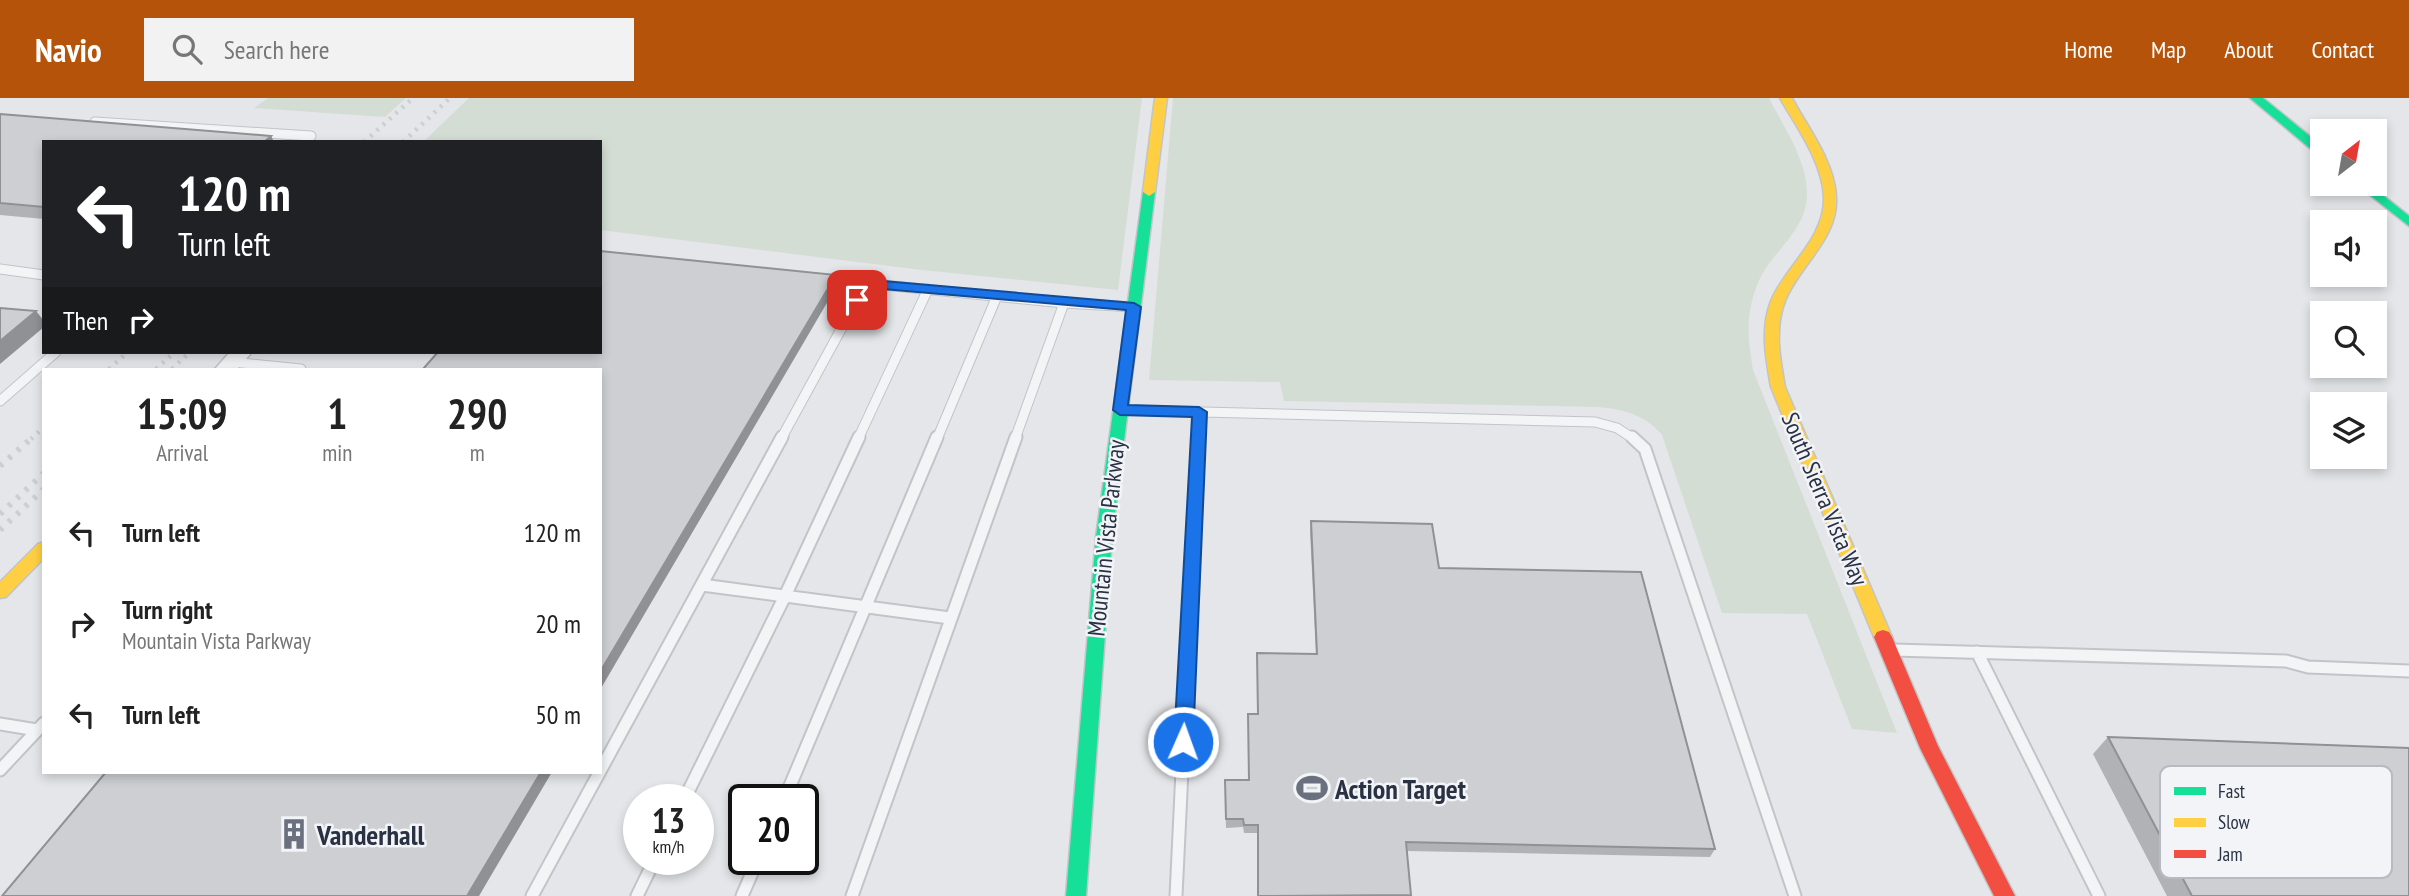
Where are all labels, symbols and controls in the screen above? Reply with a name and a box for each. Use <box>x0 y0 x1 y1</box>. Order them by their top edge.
search box <box>144 18 634 81</box>
text: Navio <box>35 28 102 71</box>
icon: search <box>168 30 206 68</box>
text: Search here <box>224 33 329 66</box>
text: Home <box>2064 34 2113 65</box>
text: Map <box>2151 34 2186 65</box>
text: About <box>2224 34 2273 65</box>
text: Contact <box>2311 34 2374 65</box>
north arrow <box>2310 119 2387 196</box>
map controls <box>2310 119 2387 469</box>
text: 120 m <box>178 161 291 225</box>
icon: left <box>63 168 154 259</box>
button: sound <box>2310 210 2387 287</box>
text: Turn left <box>178 223 270 265</box>
pin <box>827 270 887 330</box>
icon: arrive <box>838 281 876 319</box>
icon: right <box>122 301 160 339</box>
button: search <box>2310 301 2387 378</box>
text: Then <box>63 304 108 337</box>
text: 15:09 <box>137 386 228 441</box>
text: 1 <box>327 386 347 441</box>
text: 290 <box>447 386 507 441</box>
button: layers <box>2310 392 2387 469</box>
street label: South Sierra Vista Way <box>1775 408 1875 590</box>
text: Arrival <box>156 438 208 467</box>
text: min <box>322 438 352 467</box>
text: m <box>470 438 485 467</box>
street label: Mountain Vista Parkway <box>1080 438 1132 638</box>
icon: left <box>63 514 101 552</box>
text: Turn left <box>122 516 200 549</box>
text: 120 m <box>523 516 581 549</box>
text: Turn right <box>122 593 213 626</box>
icon: right <box>63 605 101 643</box>
text: 20 m <box>535 607 581 640</box>
text: Mountain Vista Parkway <box>122 626 311 655</box>
icon: left <box>63 696 101 734</box>
text: Turn left <box>122 698 200 731</box>
text: 50 m <box>535 698 581 731</box>
position arrow <box>1146 705 1220 779</box>
legend <box>2160 766 2392 878</box>
place label: Action Target <box>1334 770 1466 807</box>
sports icon: Action Target <box>1295 771 1329 805</box>
text: Fast <box>2218 779 2246 803</box>
speed limit sign: 20 <box>728 784 819 875</box>
text: 13 <box>652 797 685 843</box>
text: Slow <box>2218 810 2251 834</box>
place label: Vanderhall <box>316 816 424 853</box>
building icon: Vanderhall <box>277 817 311 851</box>
text: km/h <box>653 835 684 858</box>
text: Jam <box>2217 842 2243 866</box>

